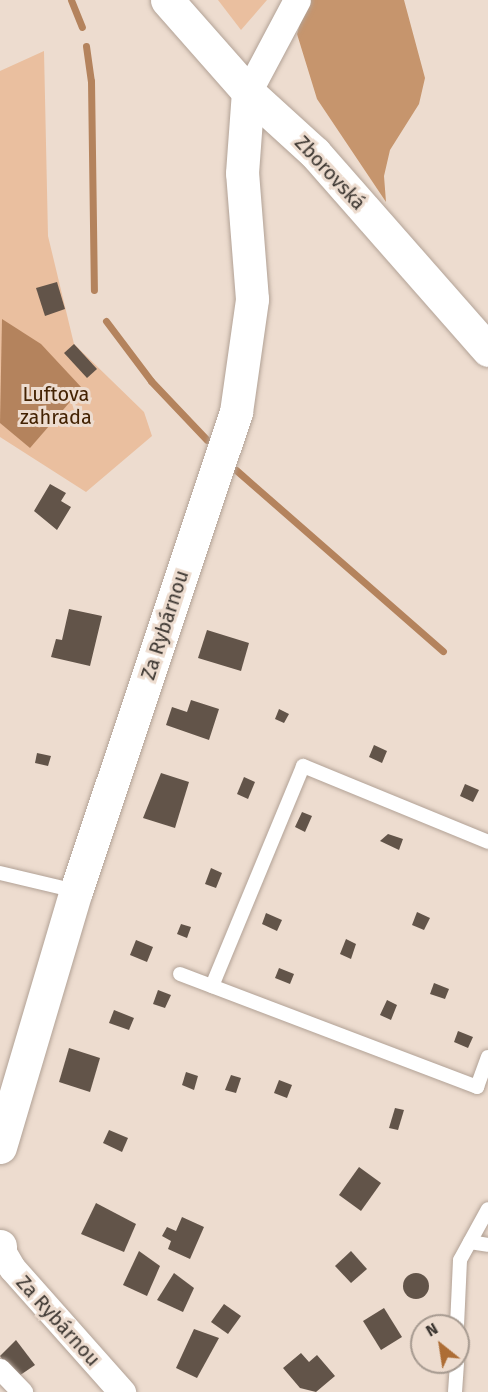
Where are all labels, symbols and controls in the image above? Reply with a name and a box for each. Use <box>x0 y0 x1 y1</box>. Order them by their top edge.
street label: Zborovská <box>290 131 370 215</box>
park label: Luftova zahrada <box>20 383 92 430</box>
street label: Za Rybárnou <box>136 567 194 683</box>
street label: Za Rybárnou <box>11 1271 105 1371</box>
north arrow <box>410 1314 470 1374</box>
text: N <box>422 1319 441 1341</box>

